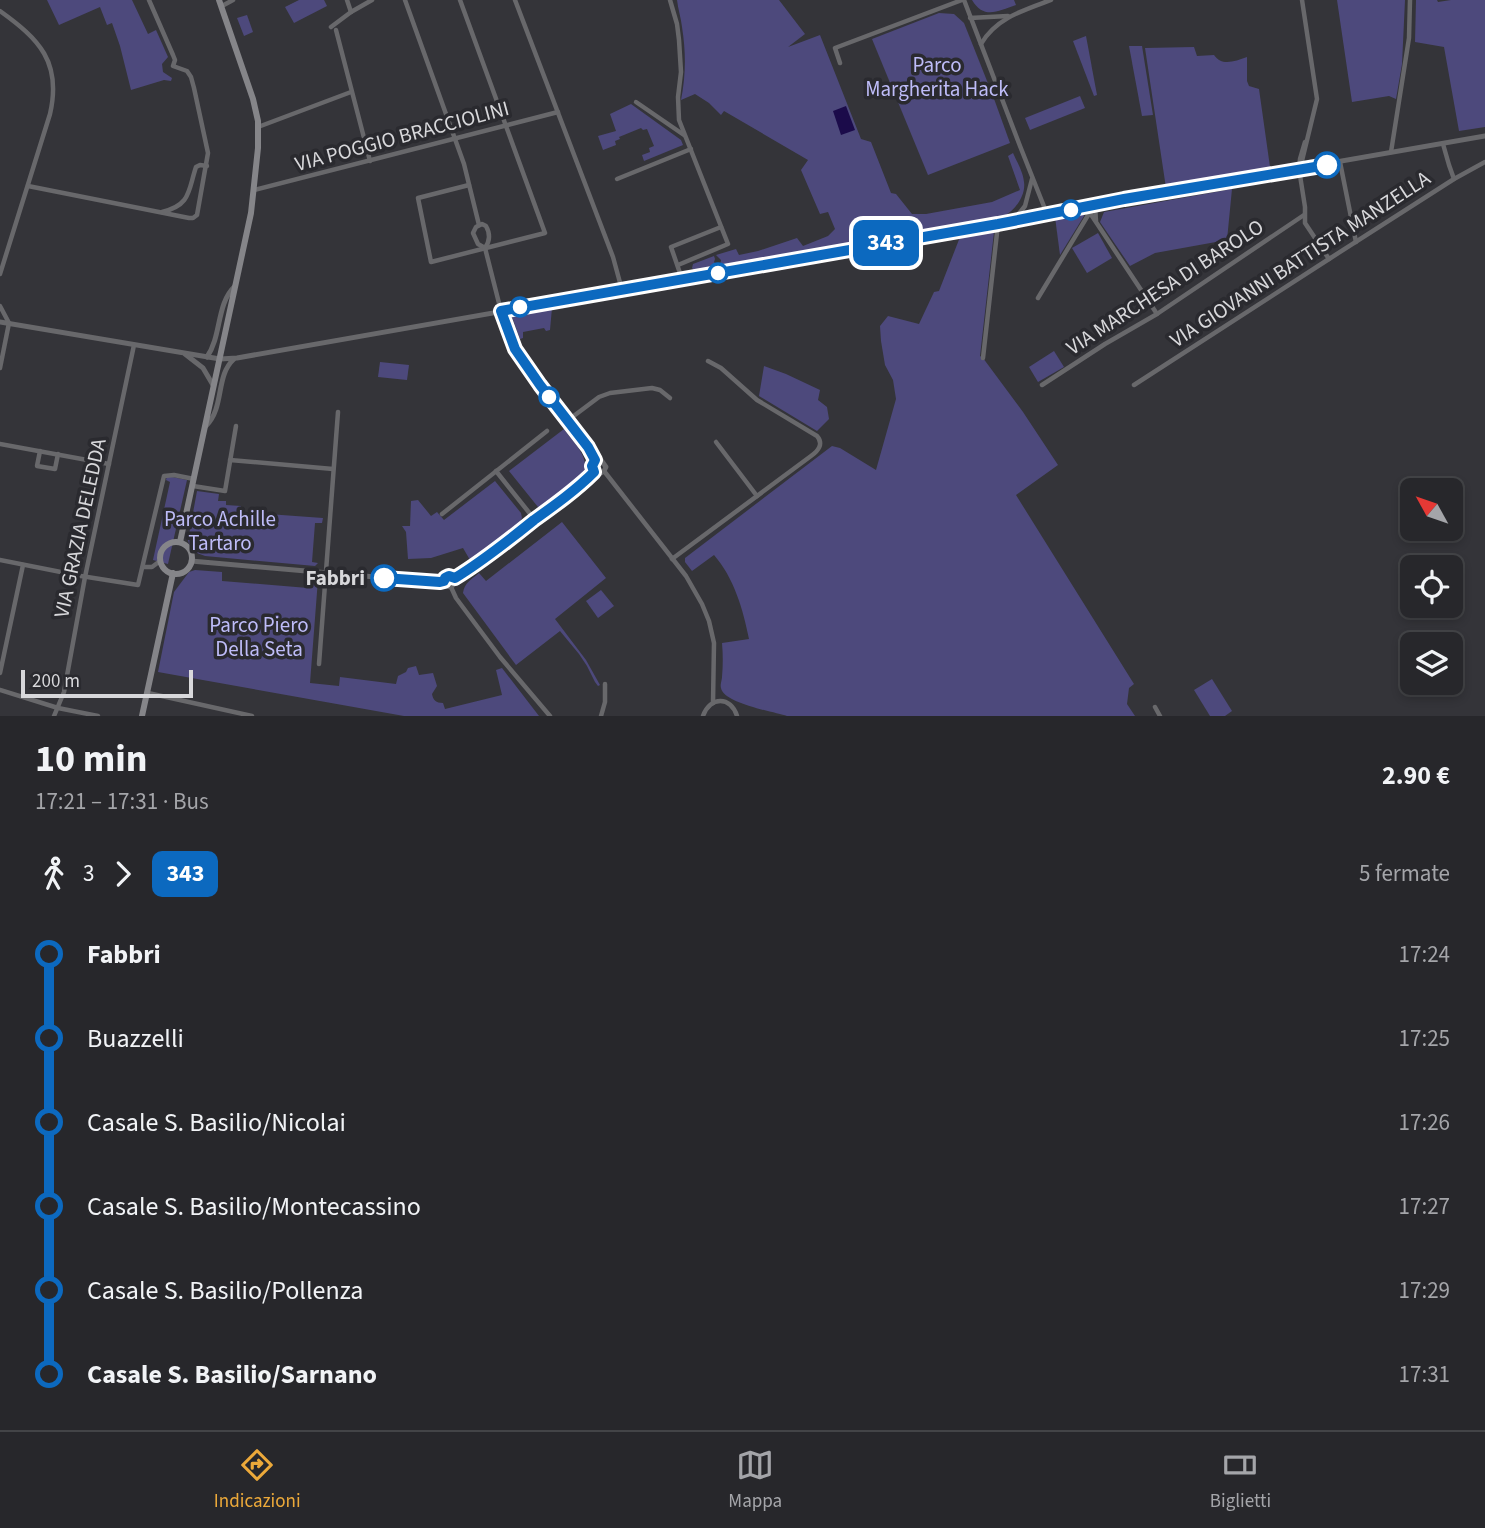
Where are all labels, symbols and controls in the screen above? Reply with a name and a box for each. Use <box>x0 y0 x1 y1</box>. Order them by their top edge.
park label: Parco Margherita Hack <box>865 50 1009 104</box>
street label: VIA POGGIO BRACCIOLINI <box>292 93 512 179</box>
unlabelled marker <box>1314 152 1340 178</box>
street label: VIA GIOVANNI BATTISTA MANZELLA <box>1164 163 1437 355</box>
unlabelled marker <box>1061 200 1081 220</box>
street label: VIA MARCHESA DI BAROLO <box>1060 212 1270 362</box>
line badge: 343 <box>846 220 926 266</box>
text: 343 <box>867 225 905 260</box>
unlabelled marker <box>708 263 728 283</box>
unlabelled marker <box>510 297 530 317</box>
unlabelled marker <box>539 387 559 407</box>
street label: VIA GRAZIA DELEDDA <box>46 435 114 620</box>
north arrow <box>1400 478 1463 541</box>
map controls <box>1400 478 1463 695</box>
park label: Parco Achille Tartaro <box>164 504 276 558</box>
button: locate <box>1400 555 1463 618</box>
place label: Fabbri <box>306 563 365 593</box>
marker: Fabbri <box>371 565 397 591</box>
park label: Parco Piero Della Seta <box>209 610 309 664</box>
button: layers <box>1400 632 1463 695</box>
scale bar <box>21 667 192 699</box>
text: 200 m <box>32 668 80 695</box>
text: 10 min <box>35 732 148 786</box>
text: 2.90 € <box>1382 757 1450 794</box>
text: 17:21 – 17:31 · Bus <box>35 785 209 818</box>
icon: walk <box>35 855 73 893</box>
icon: forward <box>104 855 142 893</box>
text: 343 <box>166 856 204 891</box>
text: 3 <box>83 857 94 890</box>
text: 5 fermate <box>1359 857 1450 890</box>
text: Fabbri <box>87 936 161 973</box>
text: 17:24 <box>1399 938 1450 971</box>
text: Buazzelli <box>87 1020 184 1057</box>
text: 17:25 <box>1399 1022 1450 1055</box>
text: Casale S. Basilio/Nicolai <box>87 1104 346 1141</box>
text: 17:26 <box>1399 1106 1450 1139</box>
text: Casale S. Basilio/Montecassino <box>87 1188 421 1225</box>
text: 17:27 <box>1399 1190 1450 1223</box>
text: Casale S. Basilio/Pollenza <box>87 1272 363 1309</box>
text: 17:29 <box>1399 1274 1450 1307</box>
text: Casale S. Basilio/Sarnano <box>87 1356 377 1393</box>
text: 17:31 <box>1399 1358 1450 1391</box>
tab: Indicazioni <box>214 1446 301 1515</box>
tab: Mappa <box>728 1446 782 1515</box>
tab: Biglietti <box>1210 1446 1271 1515</box>

